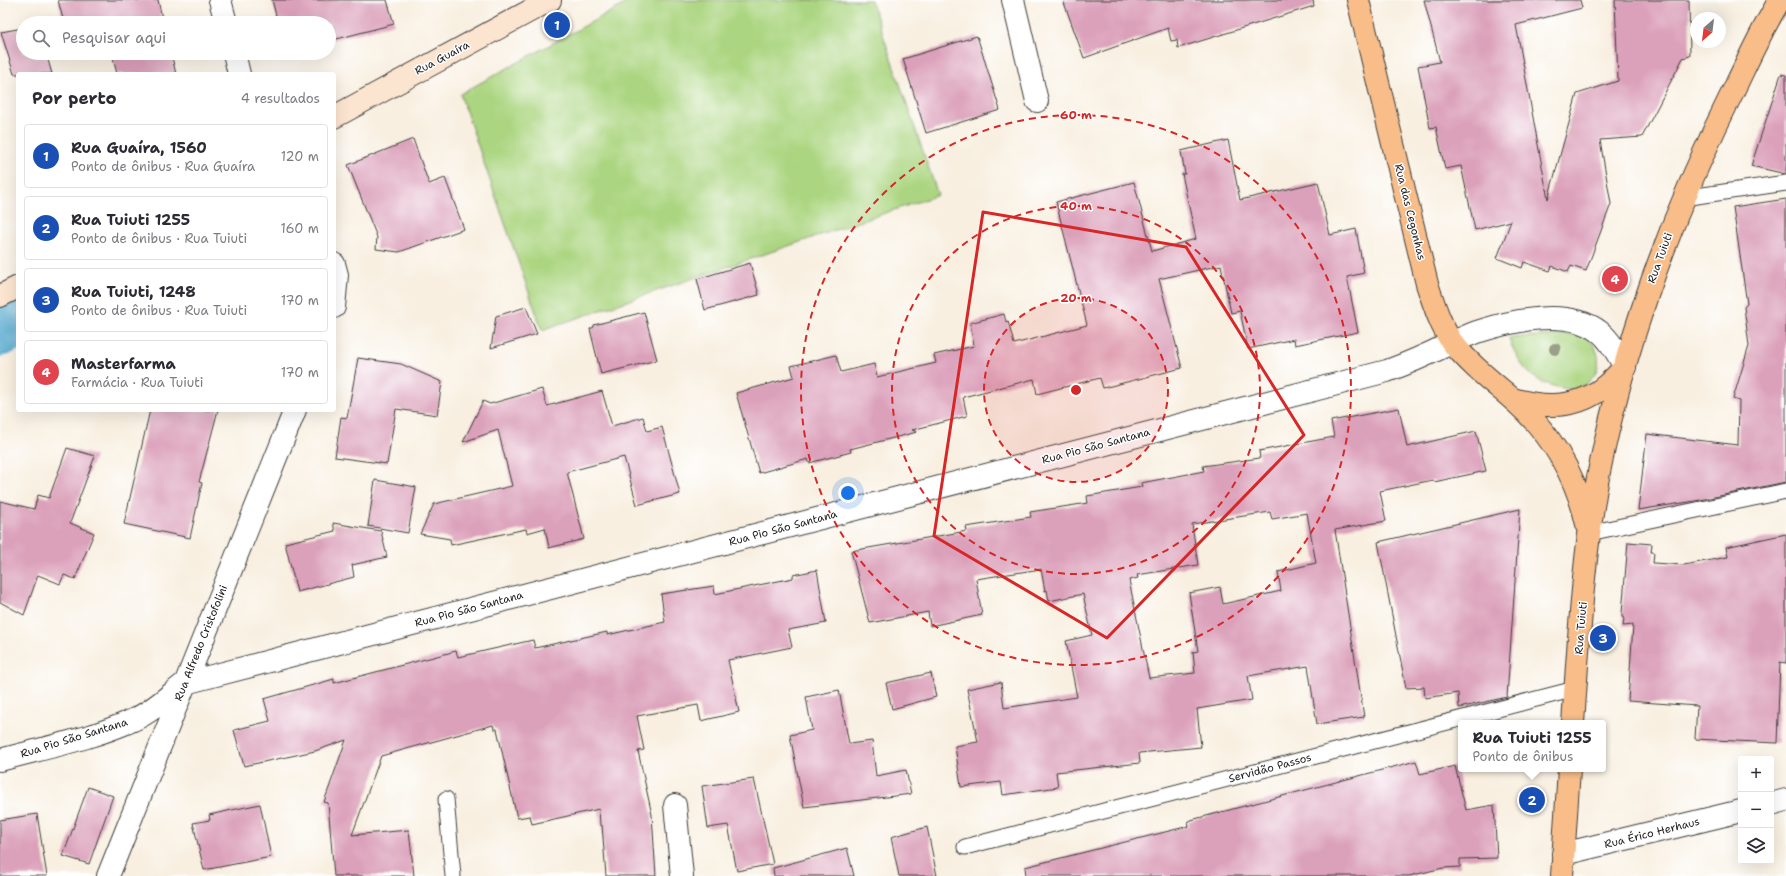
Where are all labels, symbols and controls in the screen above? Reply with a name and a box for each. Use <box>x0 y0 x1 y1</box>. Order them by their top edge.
pin: 1 <box>544 10 570 40</box>
north arrow <box>1690 12 1726 48</box>
search box <box>16 16 336 60</box>
icon: search <box>30 27 52 49</box>
text: Pesquisar aqui <box>62 28 166 48</box>
street label: Rua Guaíra <box>412 37 472 79</box>
text: Por perto <box>32 87 117 109</box>
text: 4 resultados <box>241 90 320 107</box>
text: 60 m <box>1060 107 1092 123</box>
text: Rua Guaíra, 1560 <box>71 138 207 158</box>
text: 1 <box>43 148 49 165</box>
text: 120 m <box>281 148 319 165</box>
text: Ponto de ônibus · Rua Guaíra <box>71 158 255 175</box>
street label: Rua das Cegonhas <box>1391 162 1429 262</box>
text: 40 m <box>1060 198 1092 214</box>
text: Rua Tuiuti 1255 <box>71 210 190 230</box>
text: 2 <box>41 220 51 237</box>
text: 160 m <box>281 220 319 237</box>
text: Ponto de ônibus · Rua Tuiuti <box>71 230 247 247</box>
street label: Rua Tuiuti <box>1644 231 1676 285</box>
pin: 4 <box>1602 264 1628 294</box>
text: Rua Tuiuti, 1248 <box>71 282 196 302</box>
text: 20 m <box>1060 290 1092 306</box>
text: 3 <box>41 292 51 309</box>
text: 170 m <box>281 292 319 309</box>
text: Ponto de ônibus · Rua Tuiuti <box>71 302 247 319</box>
text: Masterfarma <box>71 354 176 374</box>
text: 4 <box>41 364 51 381</box>
text: 170 m <box>281 364 319 381</box>
text: Farmácia · Rua Tuiuti <box>71 374 203 391</box>
centre of rings <box>1069 383 1083 397</box>
street label: Rua Pio São Santana <box>1040 424 1152 468</box>
your location <box>838 483 858 503</box>
street label: Rua Pio São Santana <box>727 506 839 550</box>
street label: Rua Alfredo Cristofolini <box>171 583 231 703</box>
street label: Rua Pio São Santana <box>413 587 525 631</box>
street label: Rua Tuiuti <box>1571 601 1591 655</box>
pin: 3 <box>1590 623 1616 653</box>
street label: Rua Pio São Santana <box>19 714 130 761</box>
popup <box>1458 720 1606 772</box>
text: Rua Tuiuti 1255 <box>1472 728 1592 748</box>
text: Ponto de ônibus <box>1472 748 1573 765</box>
street label: Servidão Passos <box>1227 750 1313 786</box>
map controls <box>1738 756 1774 864</box>
button: + <box>1738 756 1774 792</box>
pin: 2 <box>1519 785 1545 815</box>
button: − <box>1738 792 1774 828</box>
street label: Rua Érico Herhaus <box>1602 813 1701 852</box>
button: layers <box>1738 828 1774 864</box>

